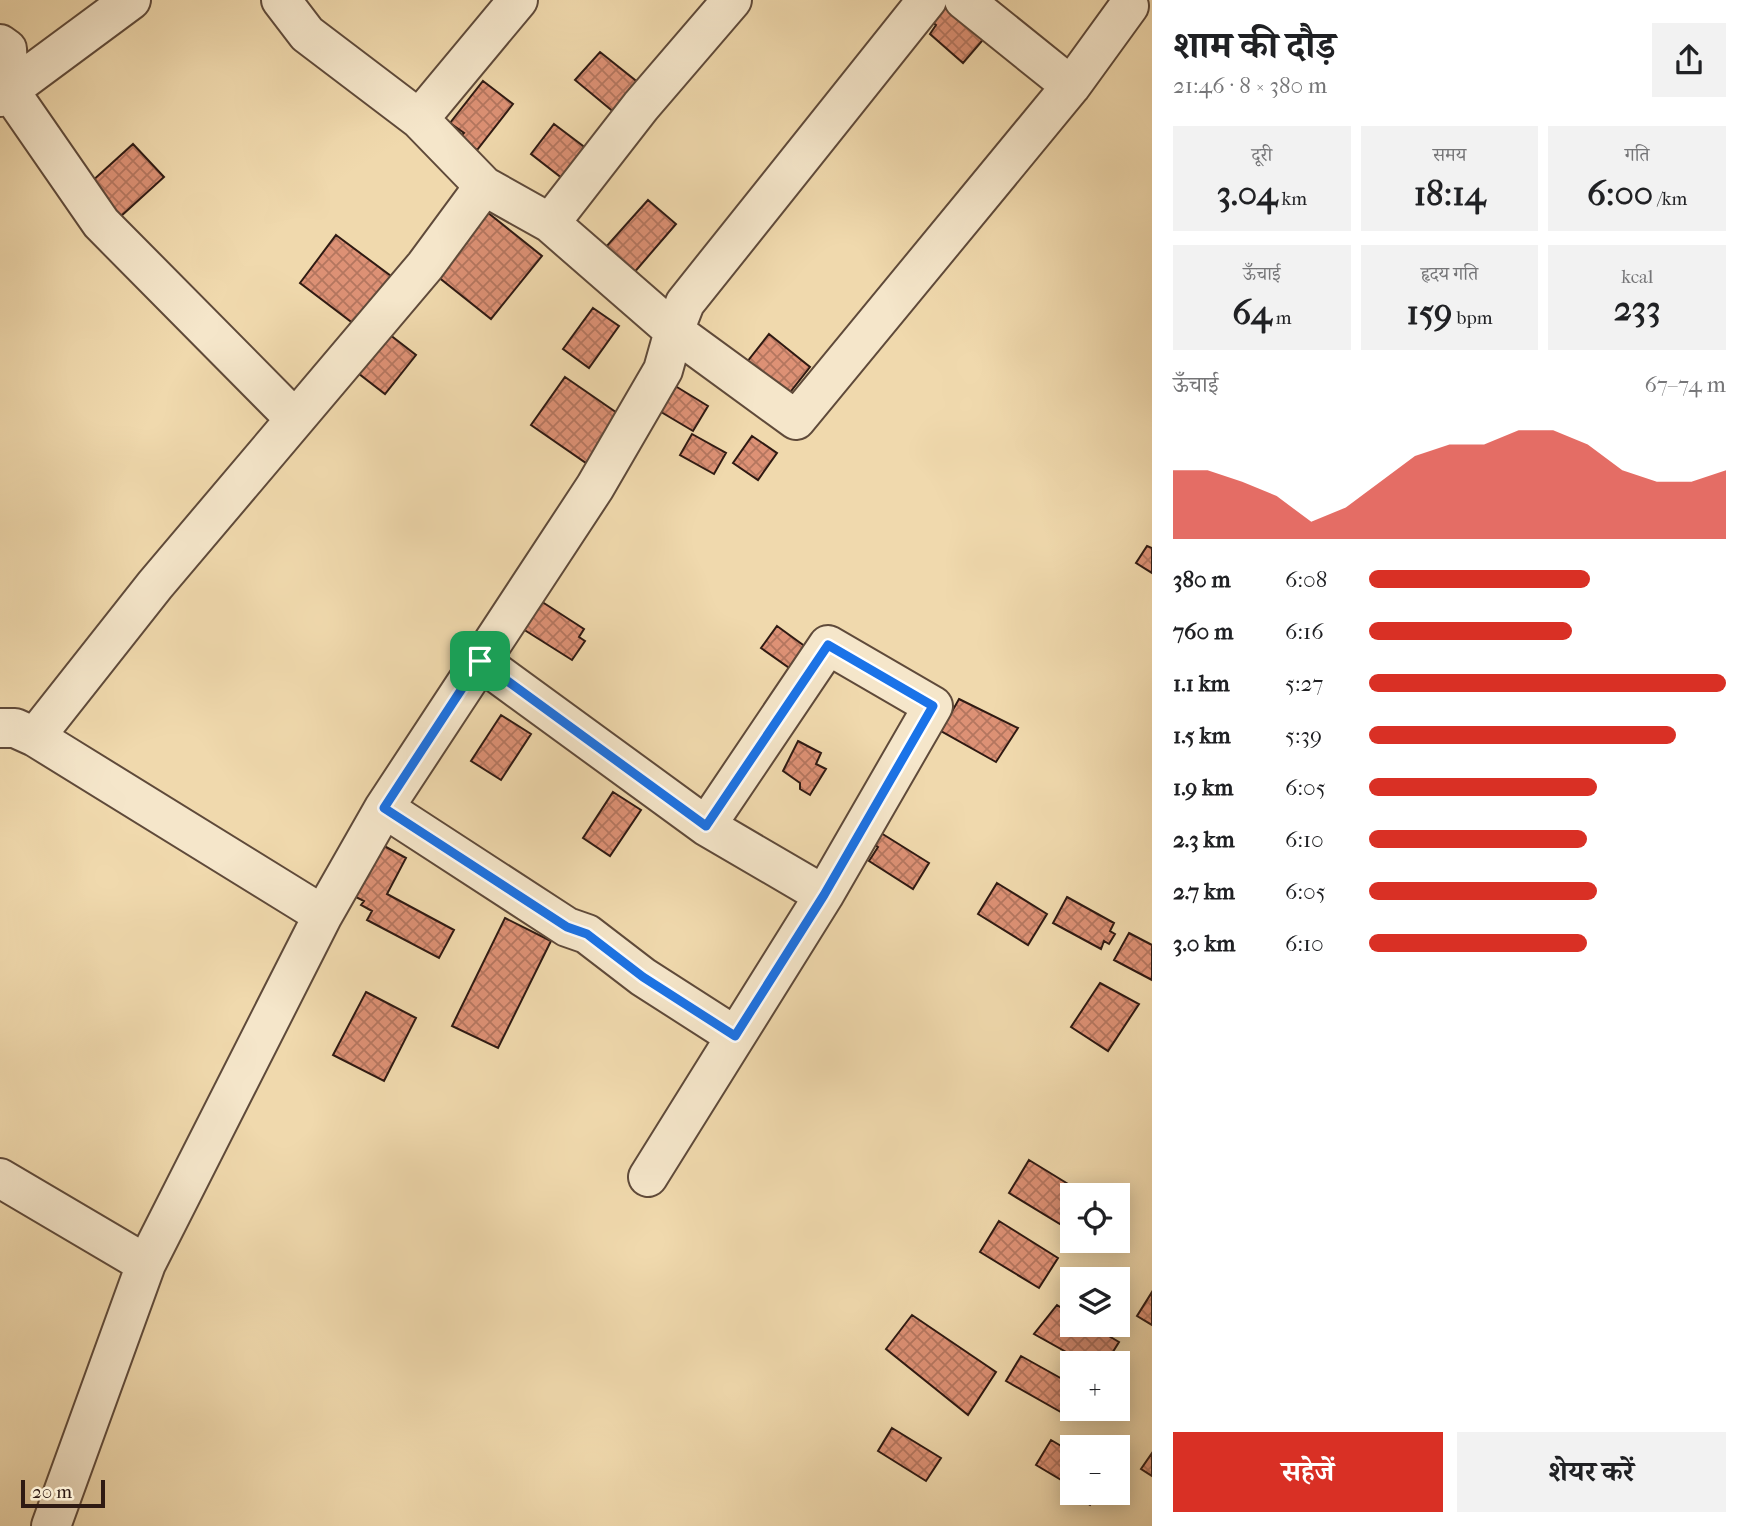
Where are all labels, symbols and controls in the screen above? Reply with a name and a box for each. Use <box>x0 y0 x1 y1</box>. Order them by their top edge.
text: शाम की दौड़ <box>1173 23 1336 68</box>
button: share <box>1652 23 1726 97</box>
text: 21:46 · 8 × 380 m <box>1173 72 1327 99</box>
text: दूरी <box>1252 144 1272 166</box>
text: समय <box>1433 144 1466 166</box>
text: गति <box>1625 144 1650 166</box>
text: 3.04 <box>1217 173 1277 214</box>
text: 18:14 <box>1414 173 1485 214</box>
text: 6:00 <box>1587 173 1653 214</box>
text: km <box>1277 188 1307 210</box>
text: /km <box>1653 188 1687 210</box>
text: ऊँचाई <box>1243 263 1281 285</box>
text: हृदय गति <box>1421 263 1478 285</box>
text: kcal <box>1621 266 1653 288</box>
text: 233 <box>1614 288 1661 329</box>
text: 64 <box>1232 292 1272 333</box>
text: 159 <box>1407 292 1452 333</box>
text: m <box>1272 307 1292 329</box>
text: bpm <box>1452 307 1492 329</box>
text: ऊँचाई <box>1173 371 1218 398</box>
text: 67–74 m <box>1644 371 1726 398</box>
text: 380 m <box>1173 566 1231 593</box>
text: 6:08 <box>1285 566 1327 593</box>
text: 760 m <box>1173 618 1233 645</box>
text: 6:16 <box>1285 618 1324 645</box>
pin <box>450 631 510 691</box>
icon: arrive <box>461 642 499 680</box>
text: 1.1 km <box>1173 670 1230 697</box>
text: 5:27 <box>1285 670 1323 697</box>
text: 1.5 km <box>1173 722 1231 749</box>
text: 5:39 <box>1285 722 1322 749</box>
text: 1.9 km <box>1173 774 1233 801</box>
text: 6:05 <box>1285 774 1326 801</box>
text: 2.3 km <box>1173 826 1235 853</box>
text: 6:10 <box>1285 826 1324 853</box>
text: 2.7 km <box>1173 878 1235 905</box>
text: 6:05 <box>1285 878 1326 905</box>
text: 3.0 km <box>1173 930 1235 957</box>
text: 6:10 <box>1285 930 1324 957</box>
map controls <box>1060 1183 1130 1505</box>
button: locate <box>1060 1183 1130 1253</box>
button: layers <box>1060 1267 1130 1337</box>
button: + <box>1060 1351 1130 1421</box>
button: सहेजें <box>1173 1432 1443 1512</box>
button: शेयर करें <box>1457 1432 1726 1512</box>
button: − <box>1060 1435 1130 1505</box>
scale bar <box>21 1477 105 1509</box>
text: 20 m <box>32 1481 72 1503</box>

